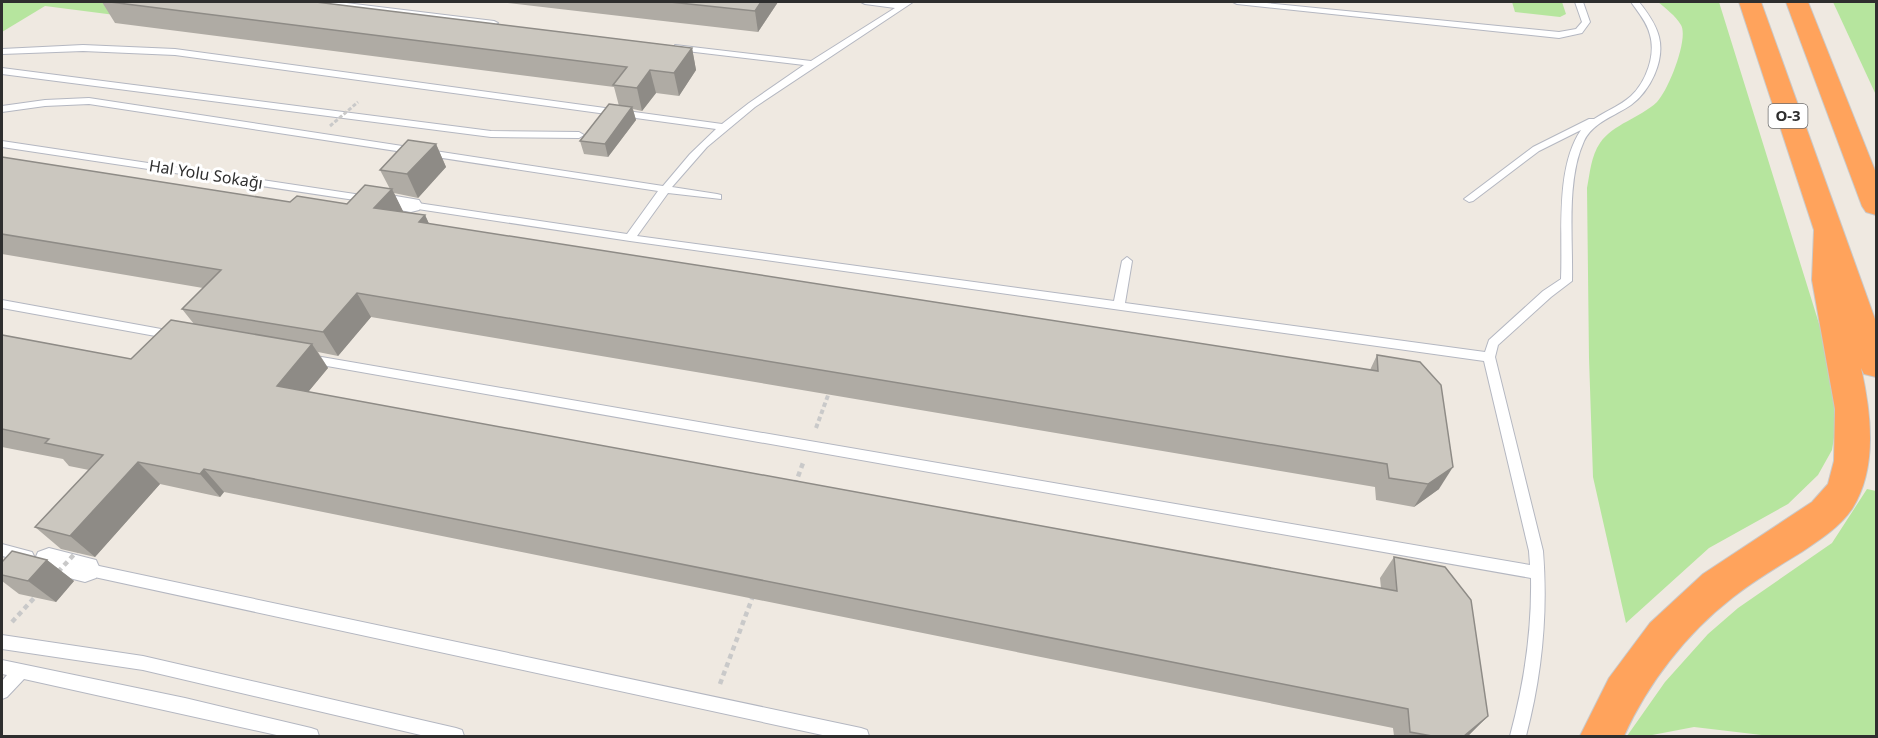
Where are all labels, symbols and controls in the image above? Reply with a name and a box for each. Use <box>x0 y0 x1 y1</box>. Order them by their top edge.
road number: O-3 <box>1768 104 1808 128</box>
street label: Hal Yolu Sokağı <box>147 154 265 194</box>

